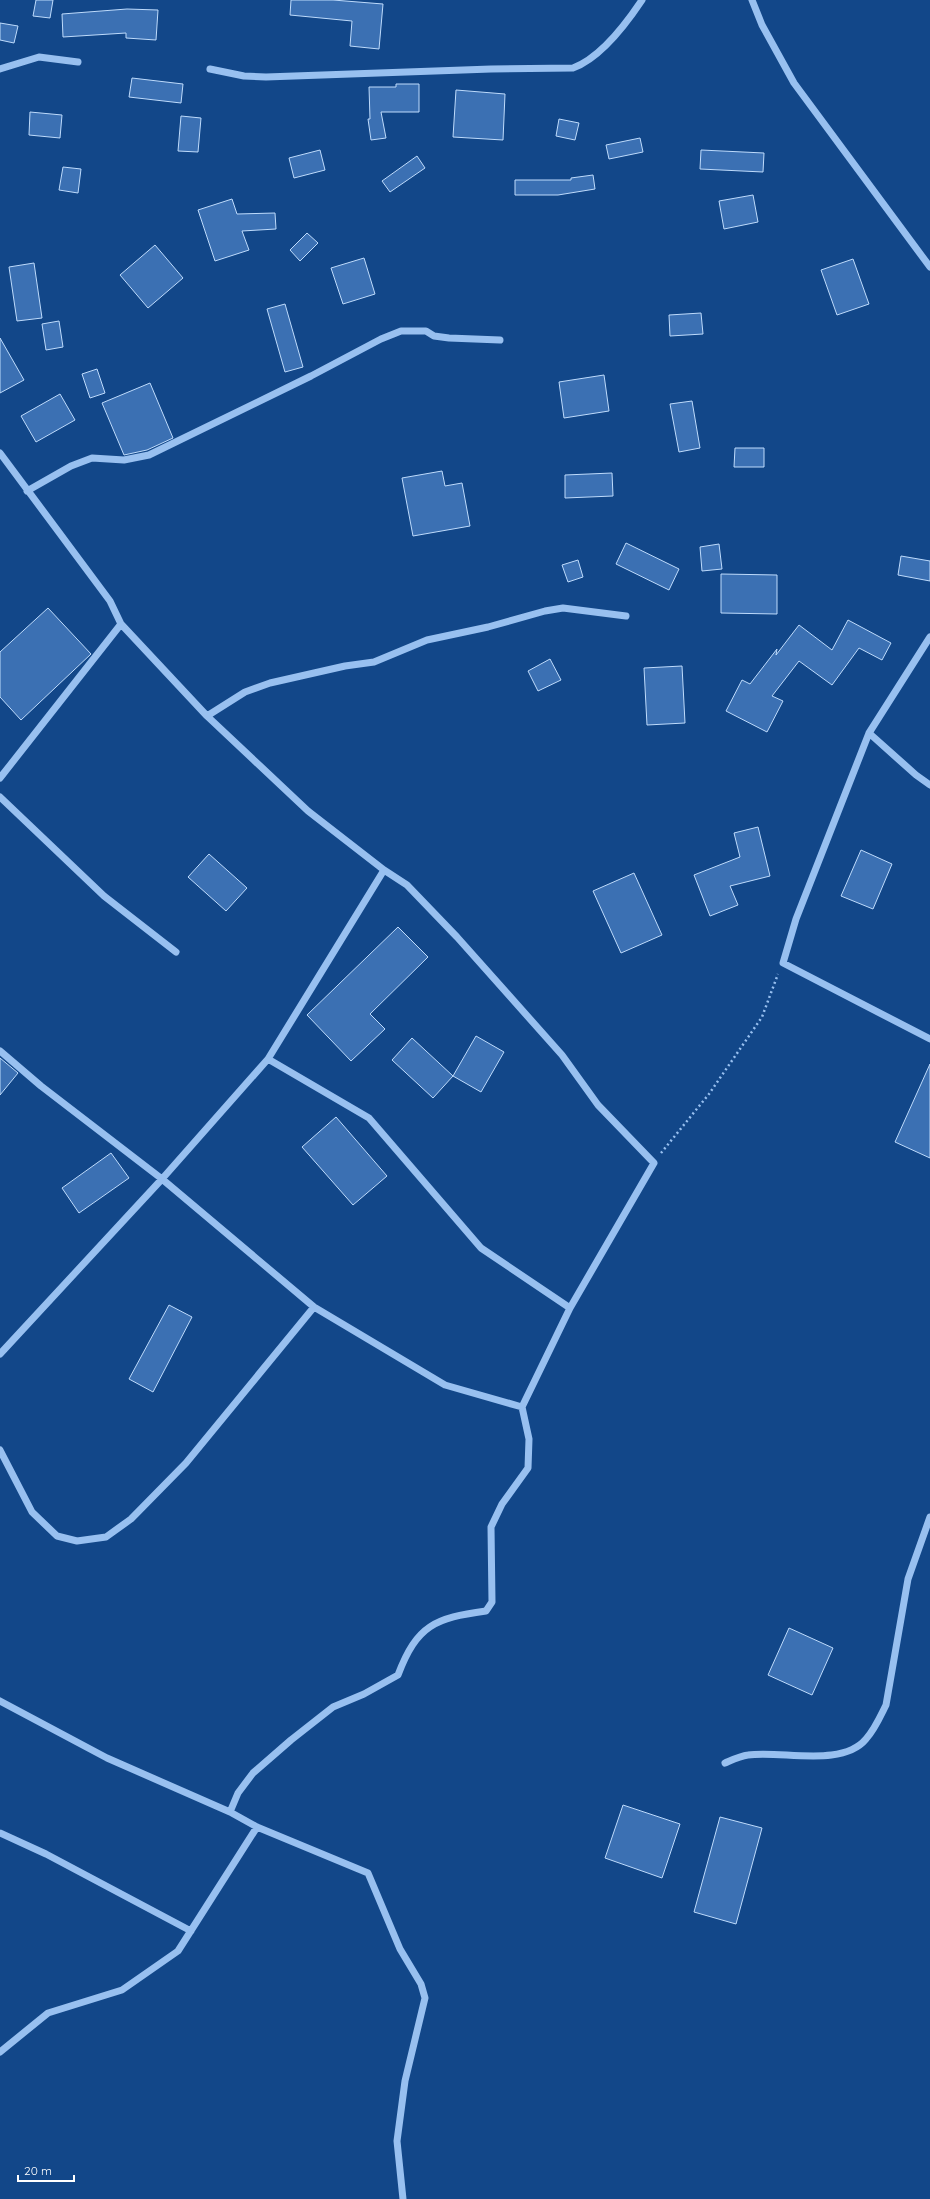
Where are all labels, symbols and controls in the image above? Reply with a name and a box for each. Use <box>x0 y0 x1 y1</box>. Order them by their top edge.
scale bar <box>18 2157 74 2183</box>
text: 20 m <box>24 2163 52 2178</box>

